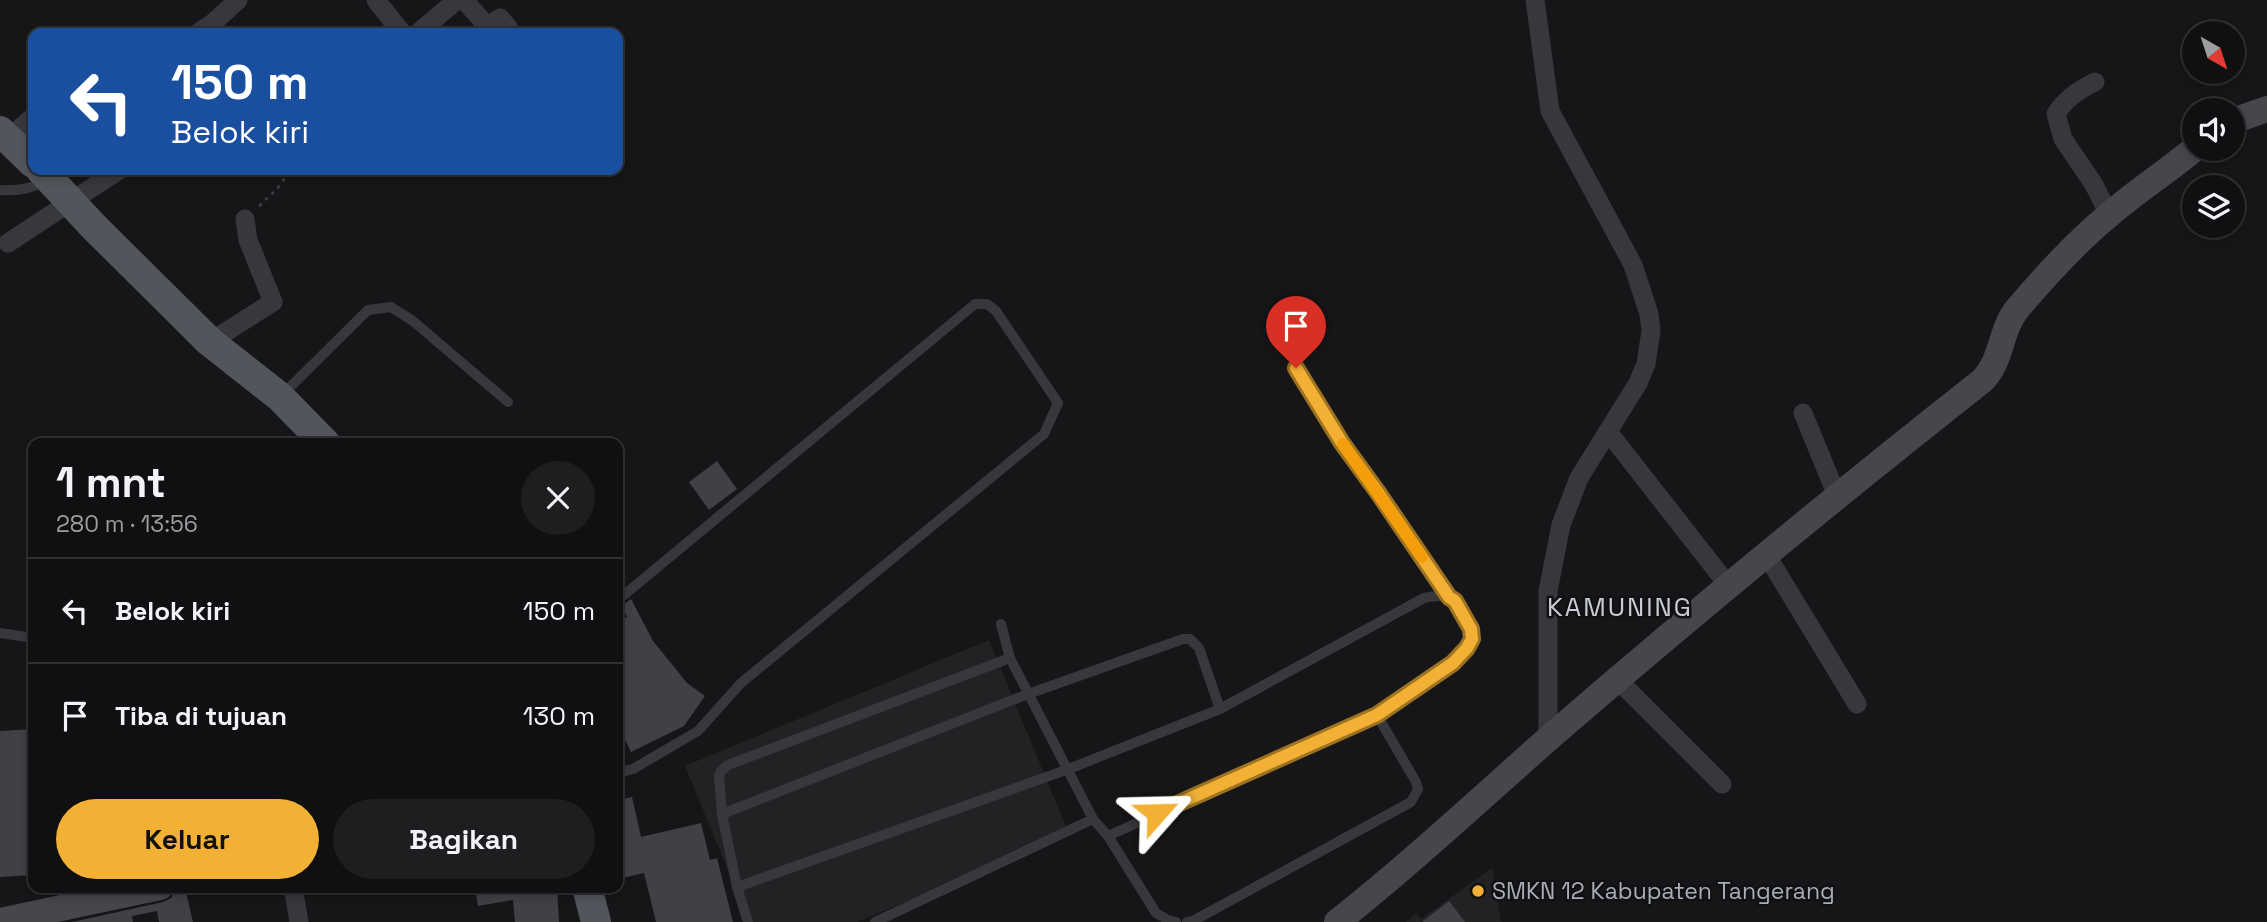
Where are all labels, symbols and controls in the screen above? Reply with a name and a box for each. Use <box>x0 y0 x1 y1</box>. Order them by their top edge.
north arrow <box>2182 21 2245 84</box>
map controls <box>2182 21 2245 238</box>
text: 150 m <box>171 51 309 113</box>
icon: left <box>56 56 147 147</box>
button: sound <box>2182 98 2245 161</box>
text: Belok kiri <box>171 112 309 152</box>
button: layers <box>2182 175 2245 238</box>
pin <box>1266 296 1326 368</box>
icon: arrive <box>1277 307 1315 345</box>
text: 1 mnt <box>56 456 166 509</box>
button: close <box>521 461 595 535</box>
text: 280 m · 13:56 <box>56 509 198 539</box>
district label: KAMUNING <box>1547 590 1693 624</box>
icon: left <box>56 592 94 630</box>
text: Belok kiri <box>115 594 230 628</box>
text: 150 m <box>523 594 595 628</box>
icon: arrive <box>56 697 94 735</box>
text: Tiba di tujuan <box>115 699 287 733</box>
text: 130 m <box>523 699 595 733</box>
position arrow <box>1120 776 1194 850</box>
button: Keluar <box>56 799 319 879</box>
button: Bagikan <box>333 799 595 879</box>
place label: SMKN 12 Kabupaten Tangerang <box>1492 876 1835 906</box>
marker: SMKN 12 Kabupaten Tangerang <box>1470 883 1486 899</box>

